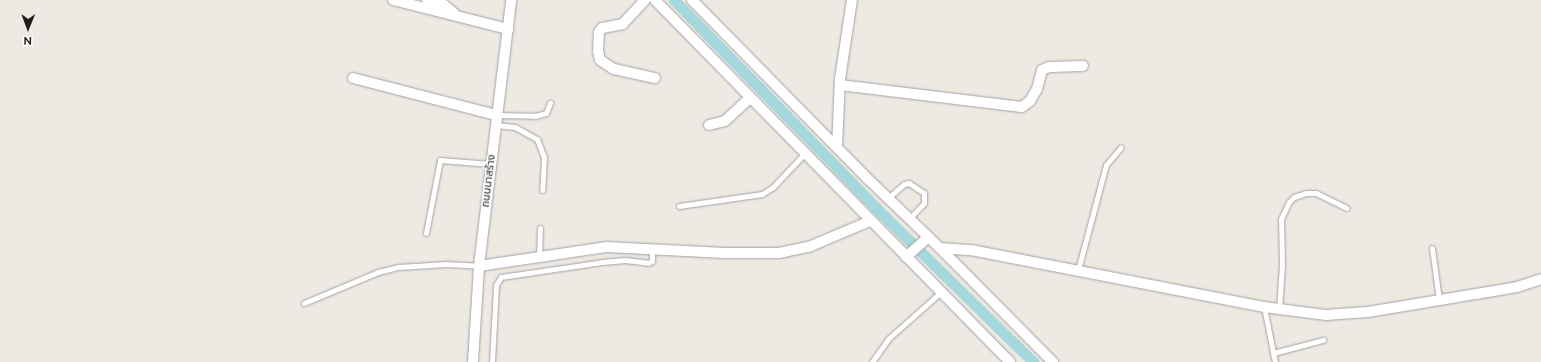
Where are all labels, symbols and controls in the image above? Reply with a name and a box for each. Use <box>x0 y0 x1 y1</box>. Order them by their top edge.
north arrow <box>8 8 48 48</box>
text: N <box>23 34 32 47</box>
street label: ถนนนาสร้าง <box>479 154 499 208</box>

